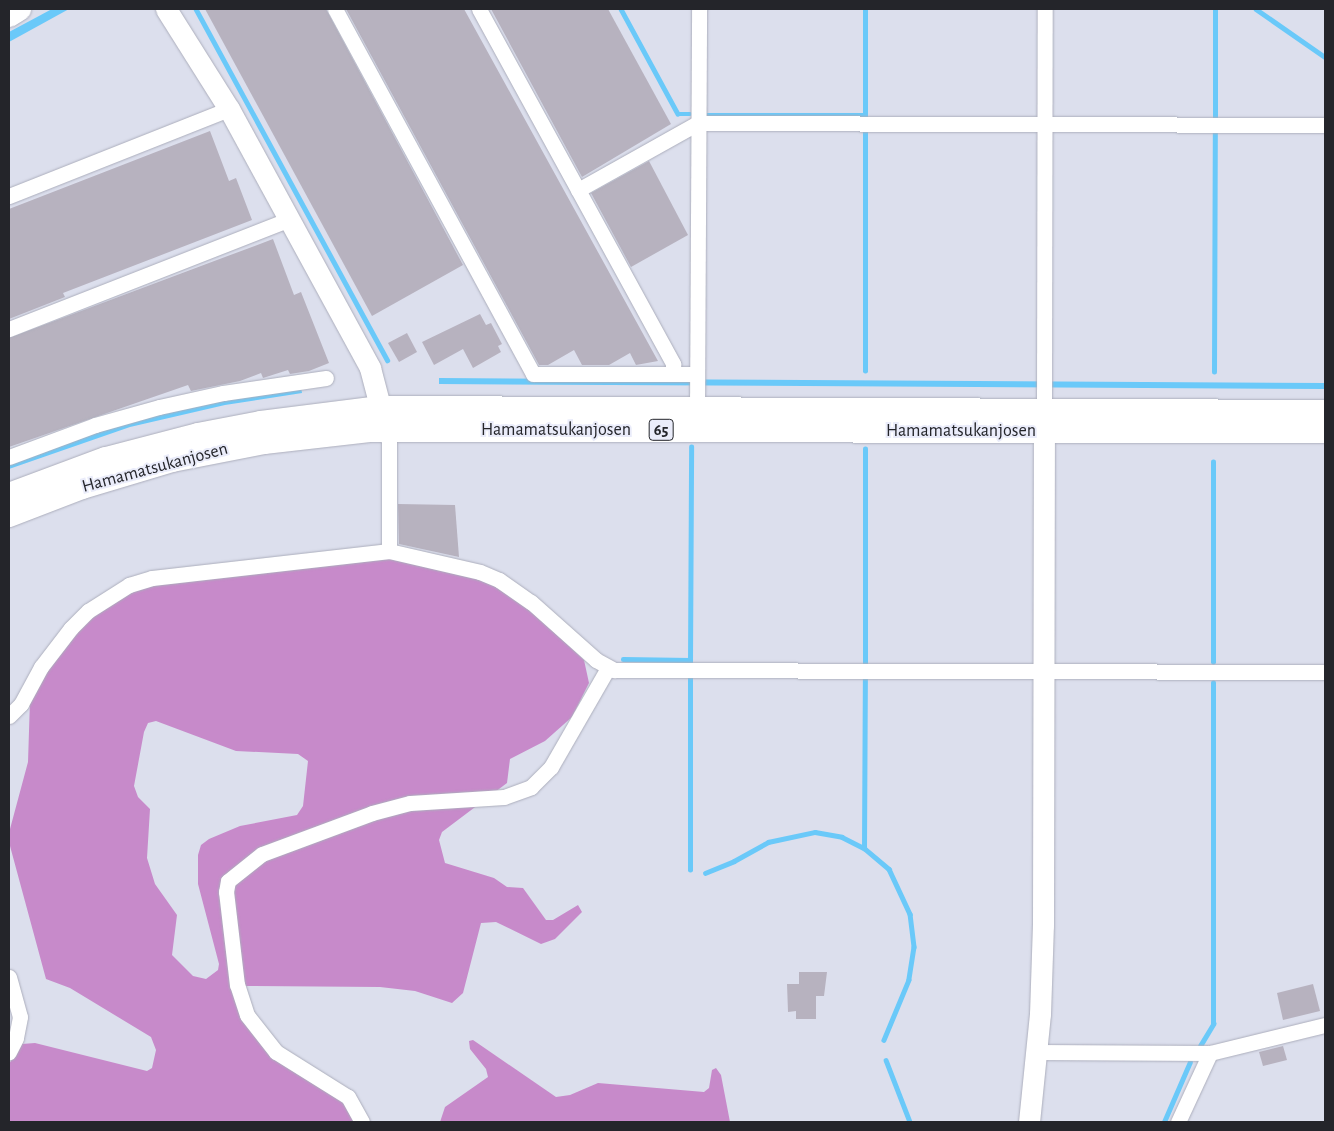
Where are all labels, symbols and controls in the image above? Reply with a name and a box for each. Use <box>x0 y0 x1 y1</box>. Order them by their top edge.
road number: 65 <box>648 416 674 444</box>
street label: Hamamatsukanjosen <box>481 419 631 441</box>
street label: Hamamatsukanjosen <box>886 420 1036 442</box>
street label: Hamamatsukanjosen <box>80 438 230 498</box>

